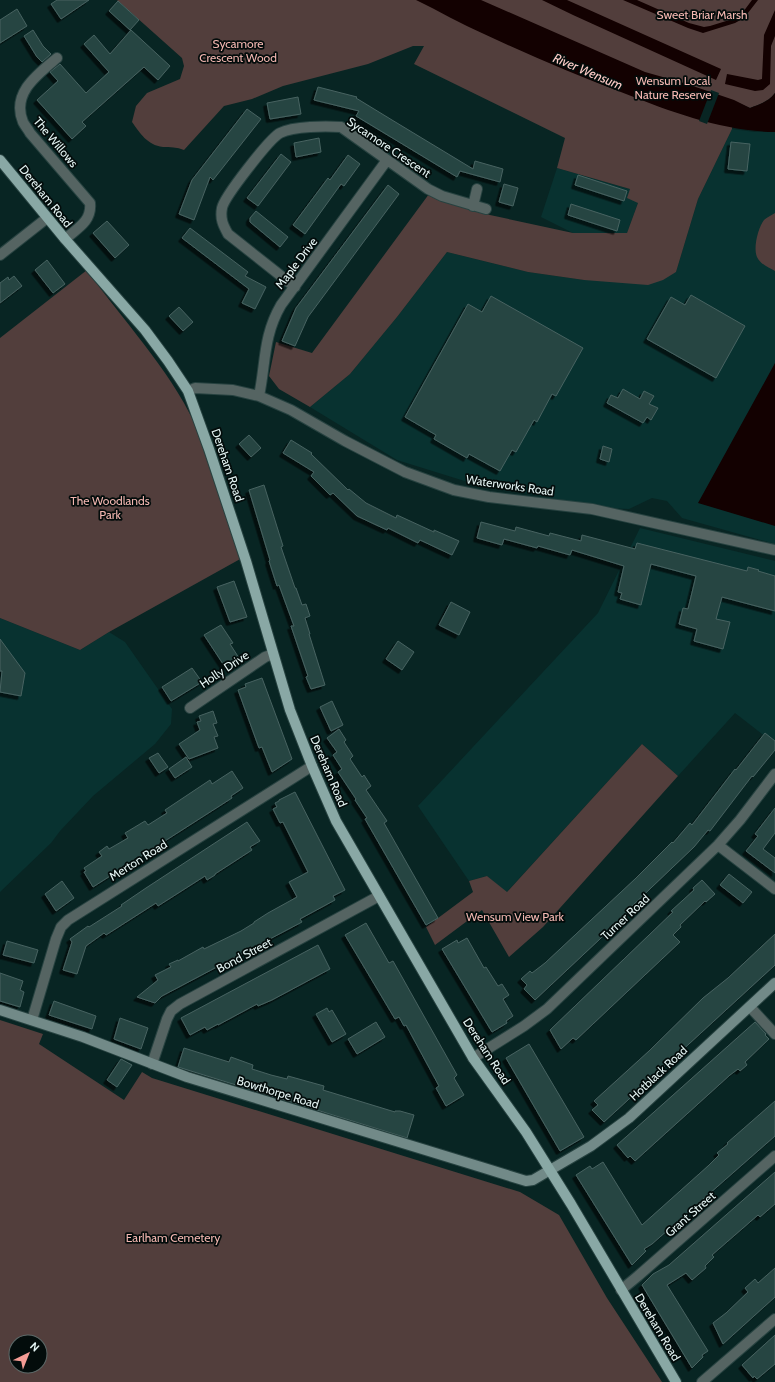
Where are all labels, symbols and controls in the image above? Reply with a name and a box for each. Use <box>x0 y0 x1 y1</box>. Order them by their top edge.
park label: Sweet Briar Marsh <box>657 7 747 22</box>
park label: Sycamore Crescent Wood <box>199 36 277 65</box>
water label: River Wensum <box>551 49 625 93</box>
park label: Wensum Local Nature Reserve <box>635 73 711 102</box>
street label: Sycamore Crescent <box>344 113 434 181</box>
street label: The Willows <box>31 114 81 170</box>
street label: Dereham Road <box>16 162 76 230</box>
street label: Maple Drive <box>272 234 320 292</box>
street label: Dereham Road <box>209 427 247 503</box>
street label: Waterworks Road <box>465 471 555 499</box>
park label: The Woodlands Park <box>70 493 150 522</box>
street label: Holly Drive <box>197 647 251 691</box>
street label: Dereham Road <box>307 733 351 809</box>
street label: Merton Road <box>106 836 170 884</box>
street label: Turner Road <box>598 891 652 943</box>
park label: Wensum View Park <box>466 909 565 924</box>
street label: Bond Street <box>214 934 274 976</box>
street label: Dereham Road <box>460 1015 514 1087</box>
street label: Hotblack Road <box>626 1042 690 1104</box>
street label: Bowthorpe Road <box>235 1072 321 1112</box>
street label: Grant Street <box>662 1188 718 1240</box>
park label: Earlham Cemetery <box>126 1230 220 1245</box>
street label: Dereham Road <box>632 1291 684 1363</box>
north arrow <box>8 1334 48 1374</box>
text: N <box>27 1339 42 1354</box>

